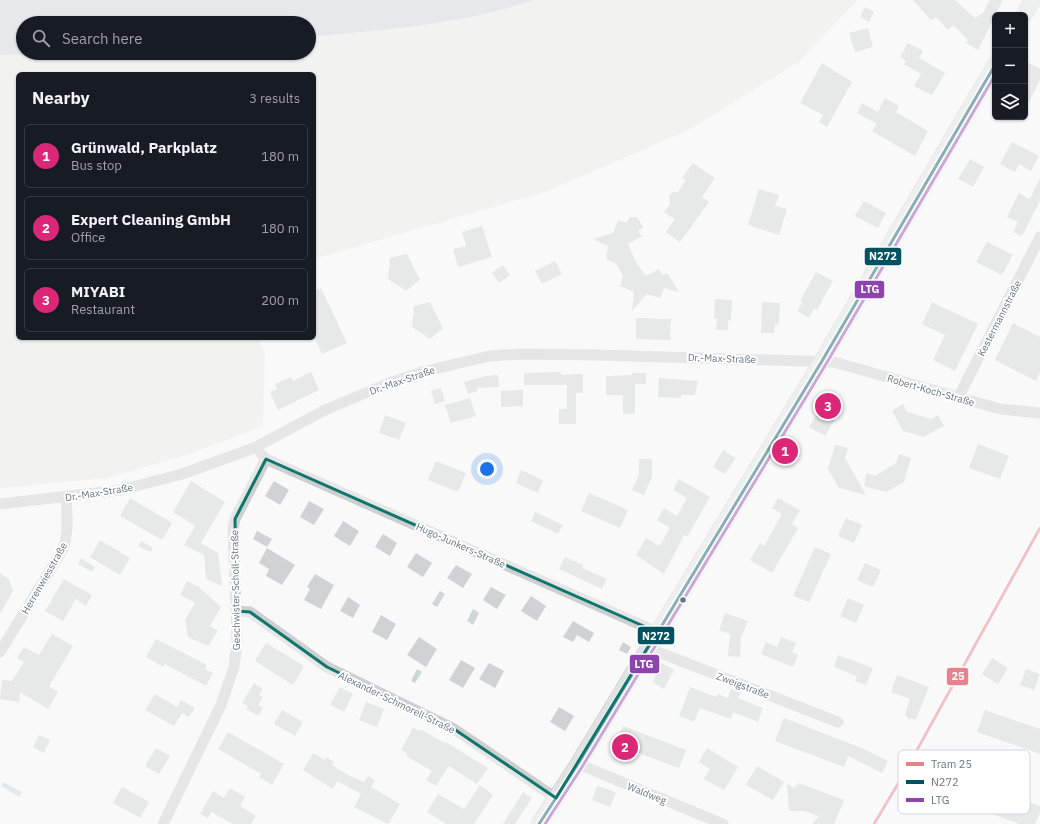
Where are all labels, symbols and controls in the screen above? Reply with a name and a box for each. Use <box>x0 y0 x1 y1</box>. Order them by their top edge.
map controls <box>992 12 1028 120</box>
button: + <box>992 12 1028 48</box>
search box <box>16 16 316 60</box>
icon: search <box>30 27 52 49</box>
text: Search here <box>62 29 142 48</box>
button: − <box>992 48 1028 84</box>
button: layers <box>992 84 1028 120</box>
text: Nearby <box>32 87 90 109</box>
text: 3 results <box>249 90 300 107</box>
text: Grünwald, Parkplatz <box>71 138 217 157</box>
text: 1 <box>42 148 50 165</box>
text: 180 m <box>261 148 299 165</box>
text: Bus stop <box>71 157 122 174</box>
text: Expert Cleaning GmbH <box>71 210 231 229</box>
text: 2 <box>42 220 50 237</box>
text: 180 m <box>261 220 299 237</box>
text: Office <box>71 229 105 246</box>
line badge: N272 <box>864 247 902 266</box>
text: N272 <box>869 249 897 263</box>
street label: Kestermannstraße <box>975 278 1024 358</box>
line badge: LTG <box>854 280 885 299</box>
text: MIYABI <box>71 282 125 301</box>
text: LTG <box>860 282 880 296</box>
text: 3 <box>42 292 50 309</box>
text: 200 m <box>261 292 299 309</box>
text: Restaurant <box>71 301 135 318</box>
street label: Dr.-Max-Straße <box>688 351 757 366</box>
street label: Dr.-Max-Straße <box>368 363 437 398</box>
street label: Robert-Koch-Straße <box>886 372 977 409</box>
pin: 3 <box>815 391 841 421</box>
pin: 1 <box>772 436 798 466</box>
your location <box>477 459 497 479</box>
street label: Dr.-Max-Straße <box>64 481 134 504</box>
street label: Hugo-Junkers-Straße <box>414 520 508 571</box>
street label: Geschwister-Scholl-Straße <box>228 529 243 650</box>
street label: Herrenwiesstraße <box>19 540 70 616</box>
unlabelled marker <box>678 595 688 605</box>
line badge: N272 <box>637 626 675 645</box>
text: N272 <box>642 629 670 643</box>
line badge: LTG <box>629 654 660 674</box>
text: LTG <box>634 657 654 671</box>
line badge: 25 <box>946 667 969 686</box>
street label: Alexander-Schmorell-Straße <box>336 668 458 737</box>
street label: Zweigstraße <box>714 669 772 702</box>
text: 25 <box>951 669 965 683</box>
pin: 2 <box>612 732 638 762</box>
legend <box>898 750 1030 814</box>
text: Tram 25 <box>931 757 972 771</box>
text: N272 <box>931 775 959 789</box>
street label: Waldweg <box>625 780 669 807</box>
text: LTG <box>931 793 949 807</box>

